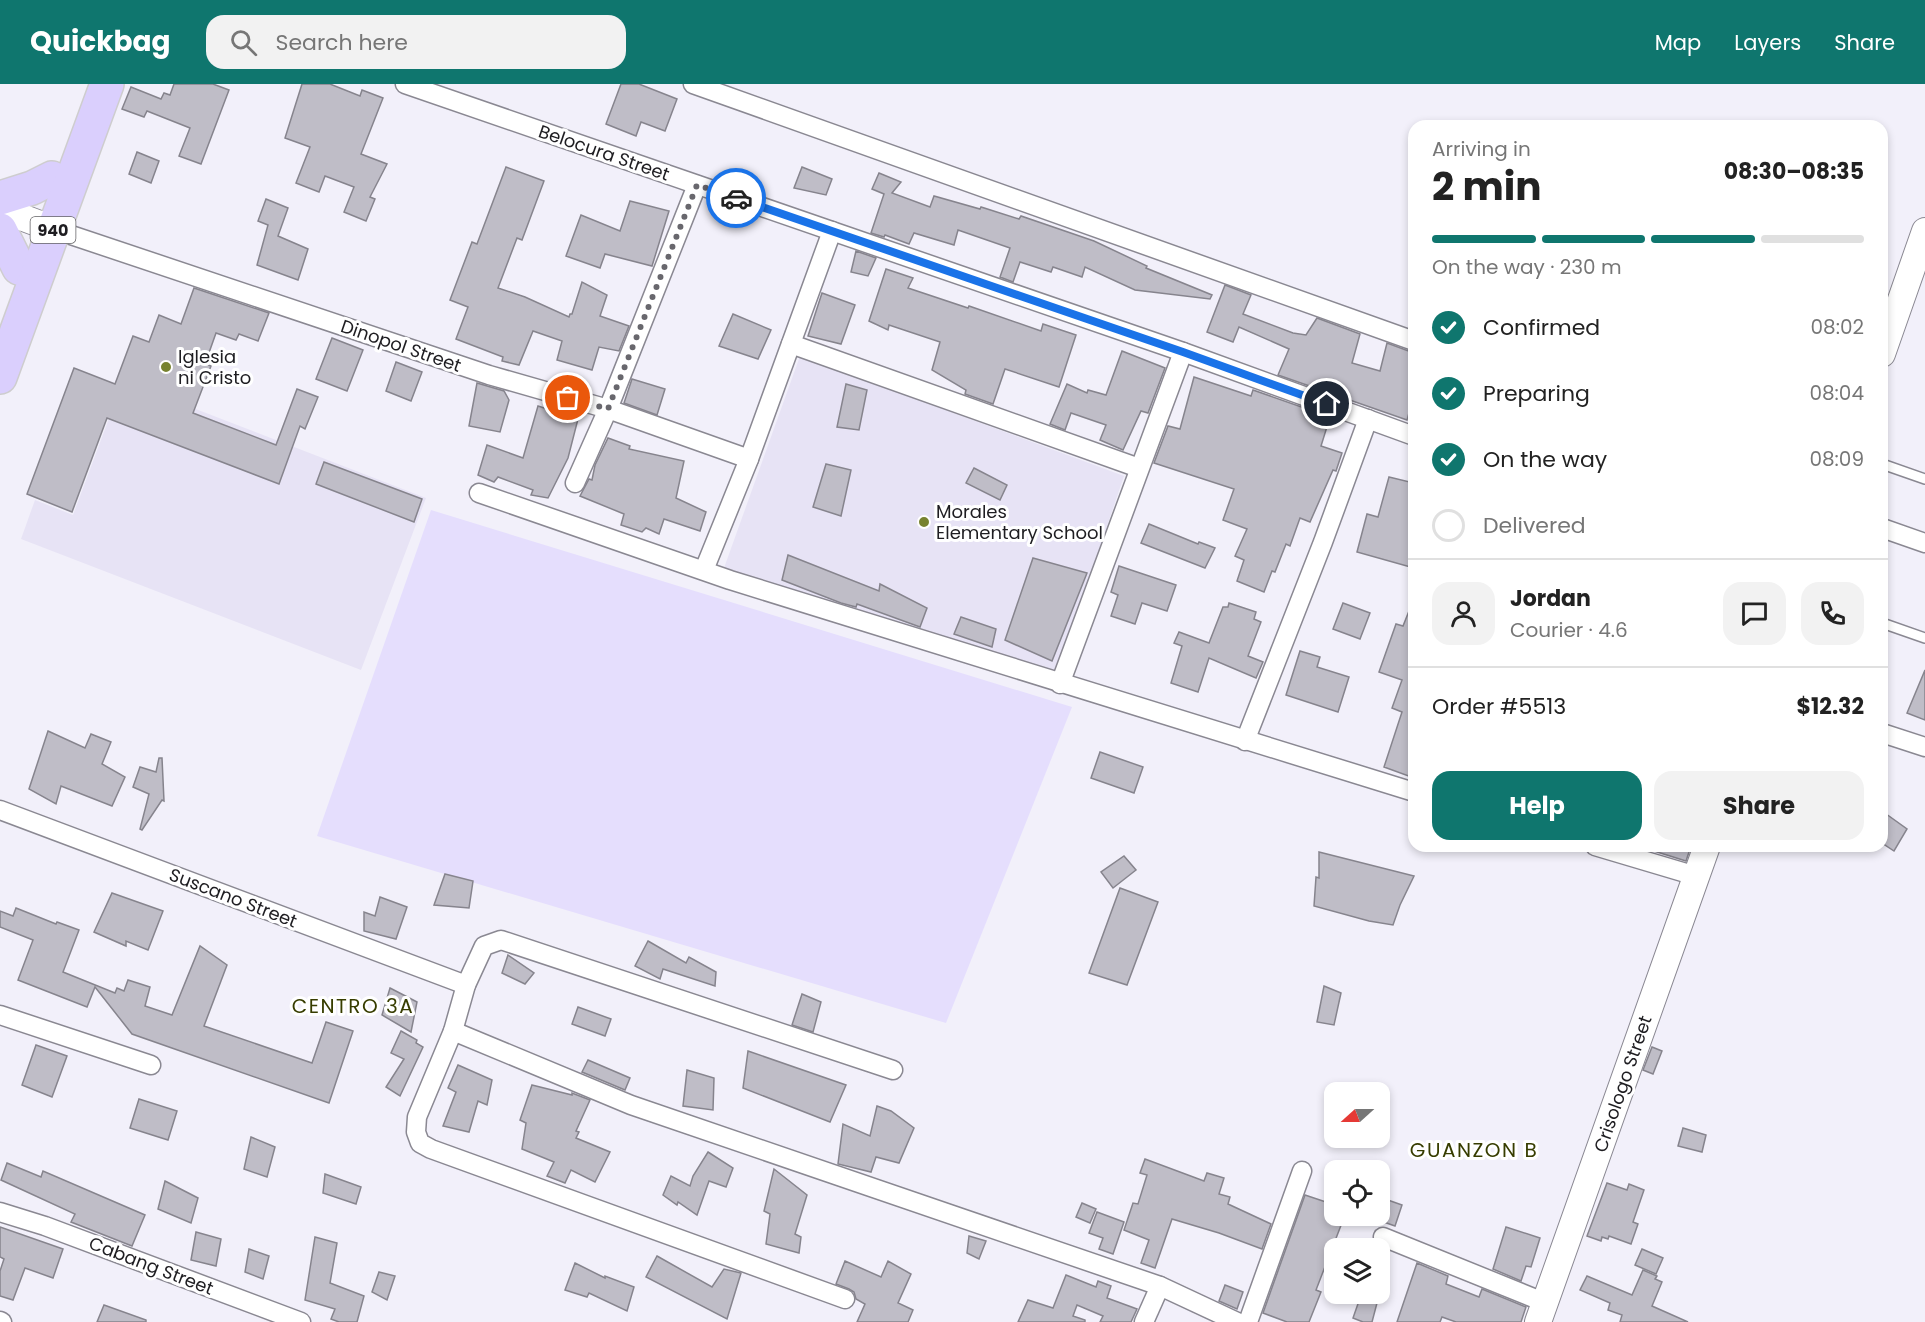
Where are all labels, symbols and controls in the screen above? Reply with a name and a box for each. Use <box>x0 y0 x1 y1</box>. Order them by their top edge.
search box <box>206 15 626 69</box>
text: Quickbag <box>30 22 170 61</box>
icon: search <box>227 26 260 59</box>
text: Search here <box>275 27 408 58</box>
text: Map <box>1655 28 1701 57</box>
text: Layers <box>1734 28 1801 57</box>
text: Share <box>1834 28 1895 57</box>
street label: Belocura Street <box>535 118 673 187</box>
text: Arriving in <box>1432 135 1531 163</box>
text: 08:30–08:35 <box>1724 156 1864 187</box>
text: 2 min <box>1432 159 1542 214</box>
courier <box>706 168 766 228</box>
icon: car <box>720 182 753 215</box>
road number: 940 <box>31 217 76 243</box>
text: On the way · 230 m <box>1432 253 1622 281</box>
icon: check <box>1432 311 1465 344</box>
text: Confirmed <box>1483 312 1600 343</box>
street label: Dinopol Street <box>338 313 465 378</box>
text: 08:02 <box>1811 313 1864 341</box>
place label: Iglesia ni Cristo <box>178 344 251 390</box>
marker: Iglesia ni Cristo <box>159 360 173 374</box>
pin <box>542 372 593 423</box>
icon: check <box>1432 377 1465 410</box>
pin <box>1301 378 1352 429</box>
text: Preparing <box>1483 378 1590 409</box>
text: 08:04 <box>1809 379 1864 407</box>
icon: bag <box>551 381 584 414</box>
icon: home <box>1310 387 1343 420</box>
icon: check <box>1432 443 1465 476</box>
text: On the way <box>1483 444 1607 475</box>
text: 08:09 <box>1809 445 1864 473</box>
place label: Morales Elementary School <box>936 499 1103 545</box>
text: Delivered <box>1483 510 1586 541</box>
marker: Morales Elementary School <box>917 515 931 529</box>
button: person <box>1432 582 1495 645</box>
button: chat <box>1723 582 1786 645</box>
button: phone <box>1801 582 1864 645</box>
text: Jordan <box>1510 583 1591 614</box>
text: Courier · 4.6 <box>1510 616 1628 644</box>
text: Order #5513 <box>1432 691 1566 722</box>
text: $12.32 <box>1797 691 1864 722</box>
button: Help <box>1432 771 1642 840</box>
button: Share <box>1654 771 1864 840</box>
street label: Suscano Street <box>166 862 301 933</box>
district label: CENTRO 3A <box>292 992 414 1020</box>
street label: Crisologo Street <box>1587 1012 1658 1156</box>
north arrow <box>1324 1082 1390 1148</box>
map controls <box>1324 1082 1390 1304</box>
district label: GUANZON B <box>1410 1136 1538 1164</box>
button: locate <box>1324 1160 1390 1226</box>
street label: Cabang Street <box>85 1230 217 1301</box>
button: layers <box>1324 1238 1390 1304</box>

